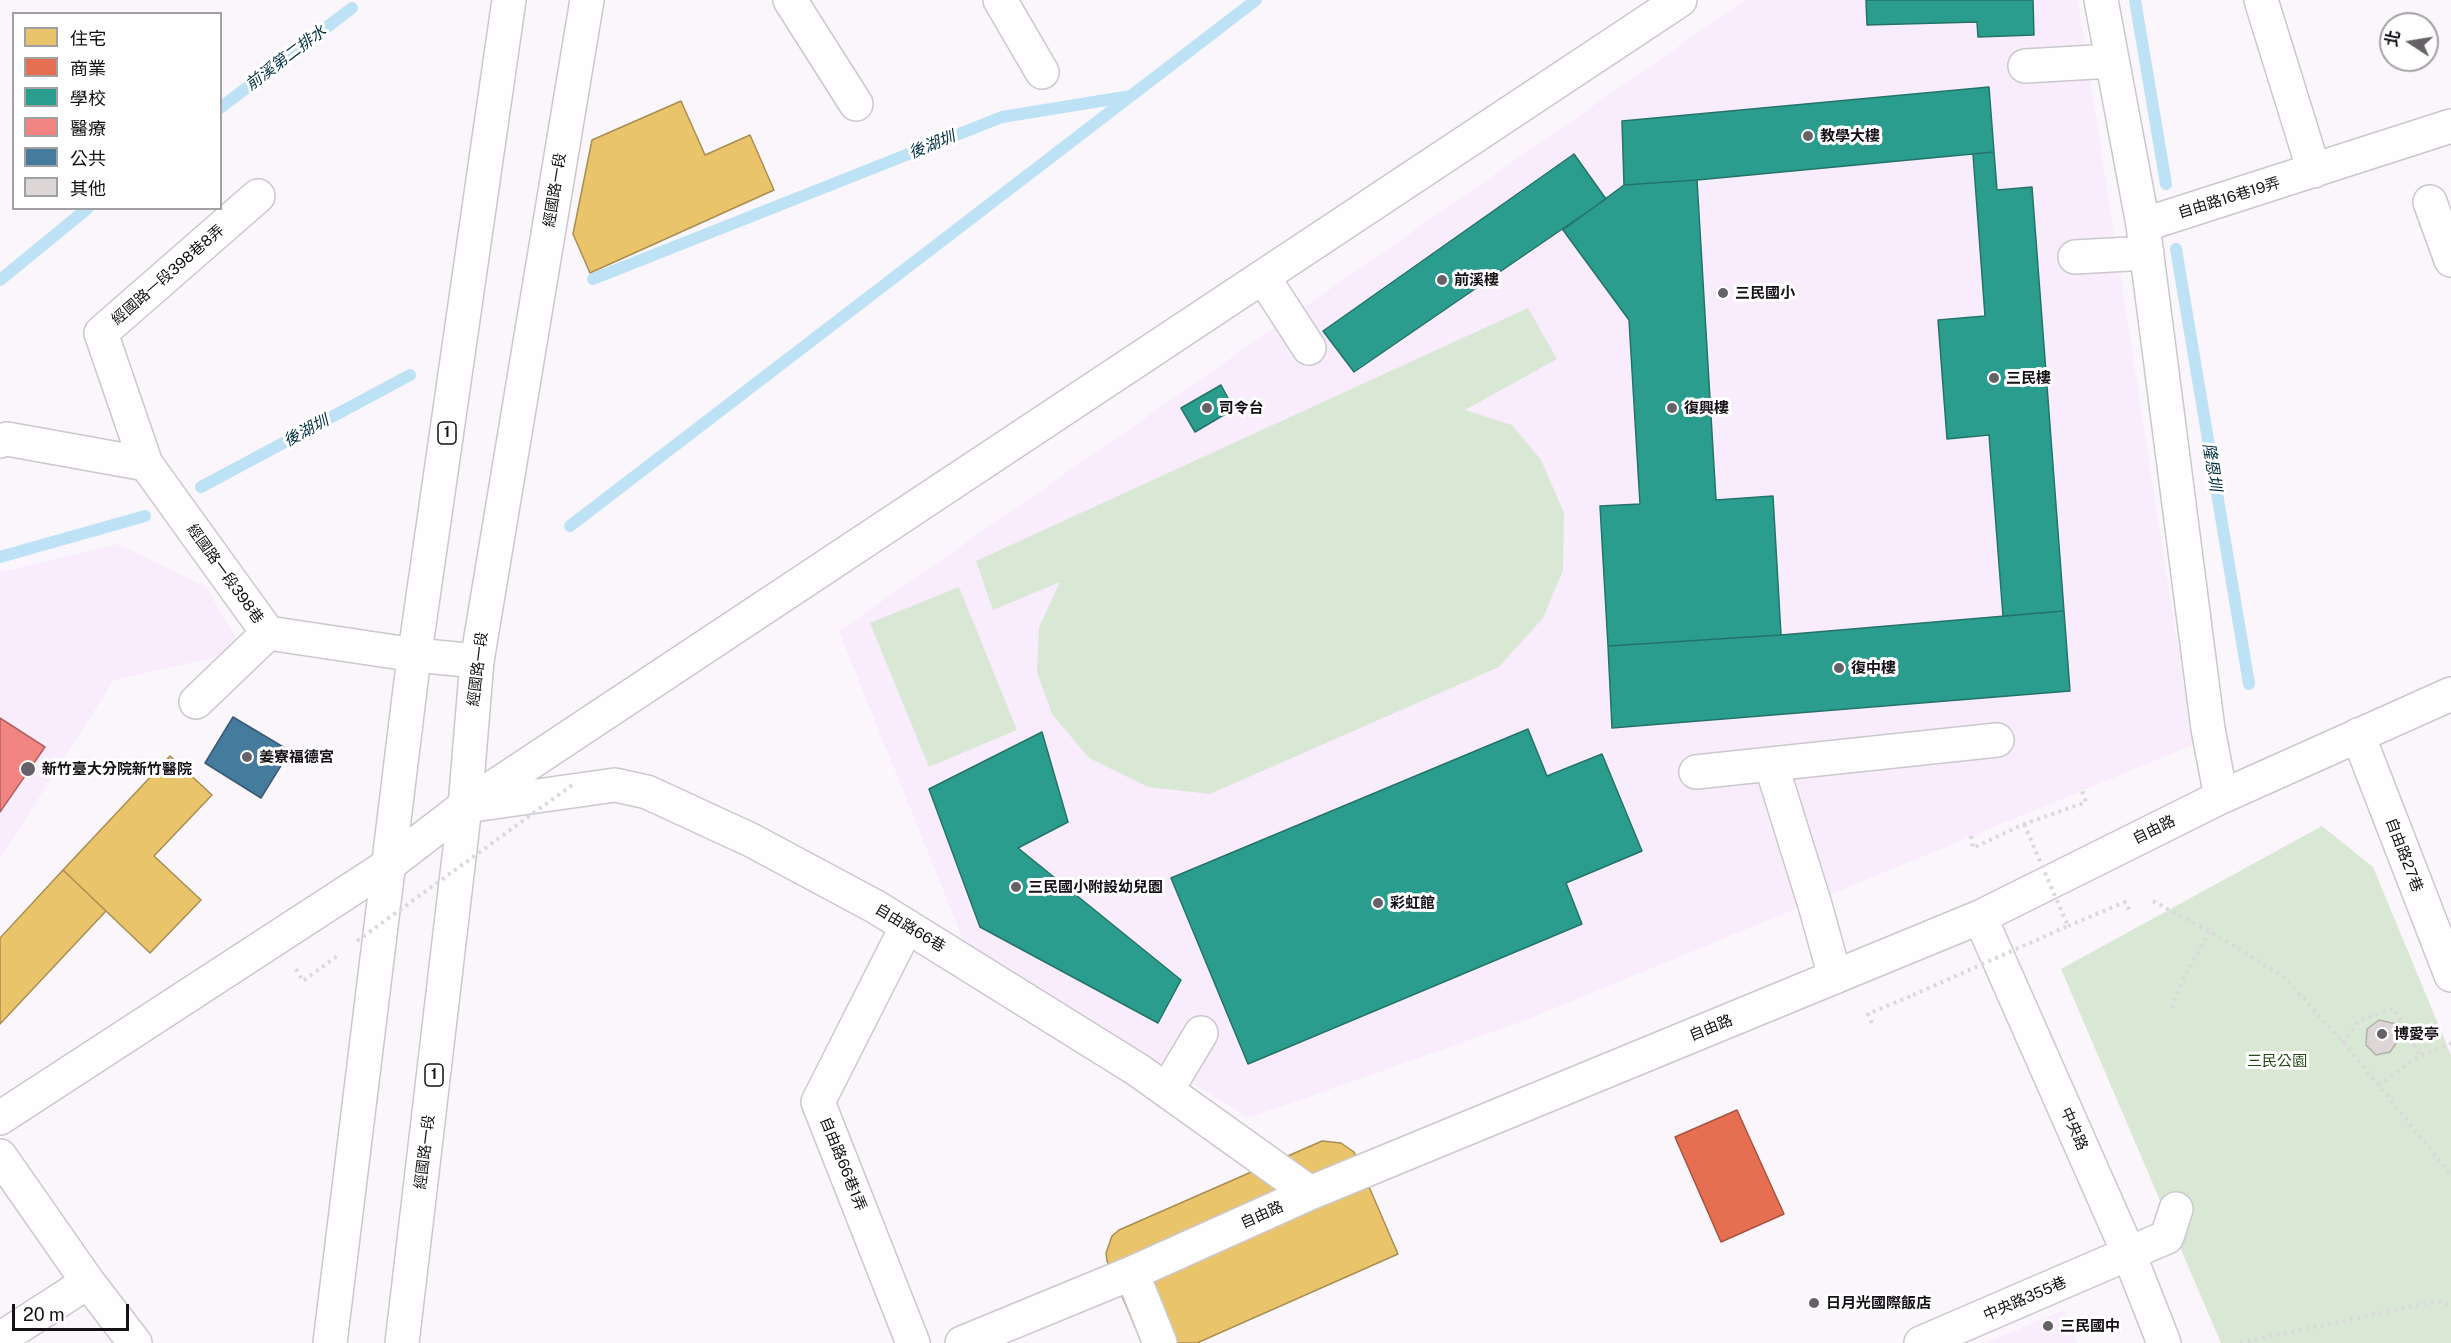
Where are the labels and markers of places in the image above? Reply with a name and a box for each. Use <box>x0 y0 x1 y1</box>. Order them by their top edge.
place label: 教學大樓 <box>1820 127 1880 145</box>
marker: 教學大樓 <box>1801 129 1815 143</box>
place label: 前溪樓 <box>1454 271 1499 289</box>
marker: 前溪樓 <box>1435 273 1449 287</box>
place label: 三民國小 <box>1735 284 1795 302</box>
marker: 三民國小 <box>1716 286 1730 300</box>
place label: 三民樓 <box>2006 369 2051 387</box>
marker: 三民樓 <box>1987 371 2001 385</box>
place label: 司令台 <box>1219 399 1264 417</box>
place label: 復興樓 <box>1684 399 1729 417</box>
marker: 司令台 <box>1200 401 1214 415</box>
marker: 復興樓 <box>1665 401 1679 415</box>
place label: 復中樓 <box>1851 659 1896 677</box>
marker: 復中樓 <box>1832 661 1846 675</box>
place label: 姜寮福德宮 <box>259 748 334 766</box>
marker: 姜寮福德宮 <box>240 750 254 764</box>
marker: 新竹臺大分院新竹醫院 <box>19 760 37 778</box>
place label: 新竹臺大分院新竹醫院 <box>42 760 192 778</box>
place label: 三民國小附設幼兒園 <box>1028 878 1163 896</box>
marker: 三民國小附設幼兒園 <box>1009 880 1023 894</box>
place label: 彩虹館 <box>1390 894 1435 912</box>
marker: 彩虹館 <box>1371 896 1385 910</box>
place label: 博愛亭 <box>2394 1025 2439 1043</box>
marker: 博愛亭 <box>2375 1027 2389 1041</box>
place label: 日月光國際飯店 <box>1826 1294 1931 1312</box>
marker: 日月光國際飯店 <box>1807 1296 1821 1310</box>
place label: 三民國中 <box>2060 1317 2120 1335</box>
marker: 三民國中 <box>2041 1319 2055 1333</box>

